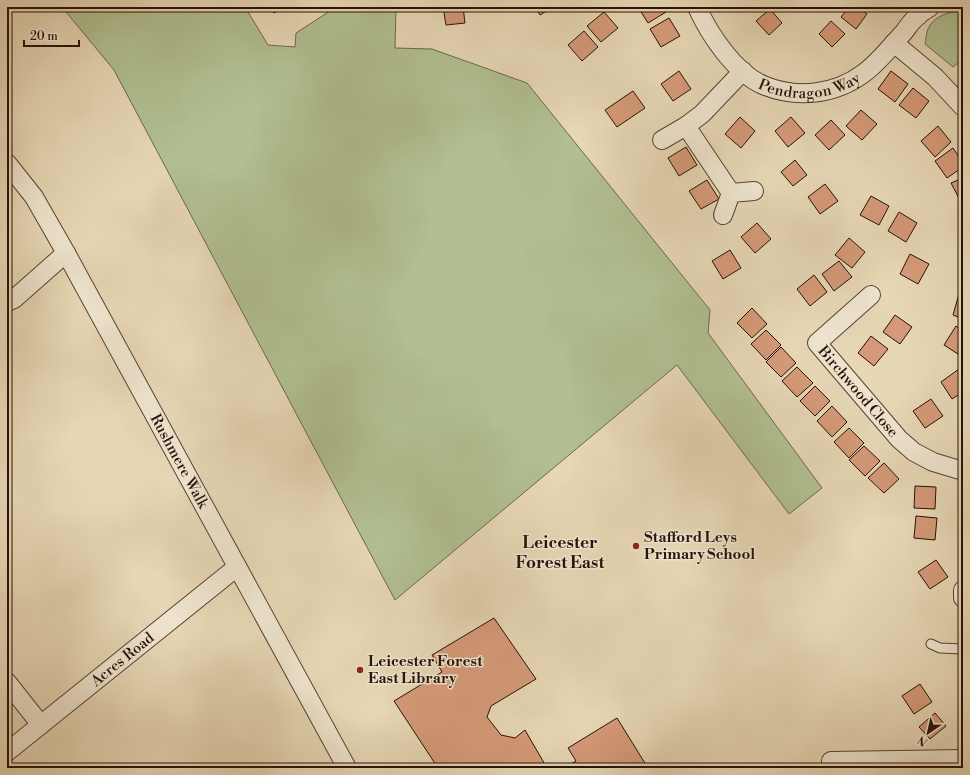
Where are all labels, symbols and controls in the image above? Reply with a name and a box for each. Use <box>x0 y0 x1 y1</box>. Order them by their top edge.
scale bar <box>24 22 79 48</box>
text: 20 m <box>30 29 58 44</box>
street label: Pendragon Way <box>755 69 865 103</box>
street label: Birchwood Close <box>813 341 902 441</box>
street label: Rushmere Walk <box>146 411 213 513</box>
place label: Stafford Leys Primary School <box>644 528 755 564</box>
district label: Leicester Forest East <box>516 532 605 574</box>
marker: Stafford Leys Primary School <box>631 541 641 551</box>
street label: Acres Road <box>86 628 159 691</box>
place label: Leicester Forest East Library <box>368 652 483 688</box>
marker: Leicester Forest East Library <box>355 665 365 675</box>
north arrow <box>908 713 948 753</box>
text: N <box>915 732 930 749</box>

